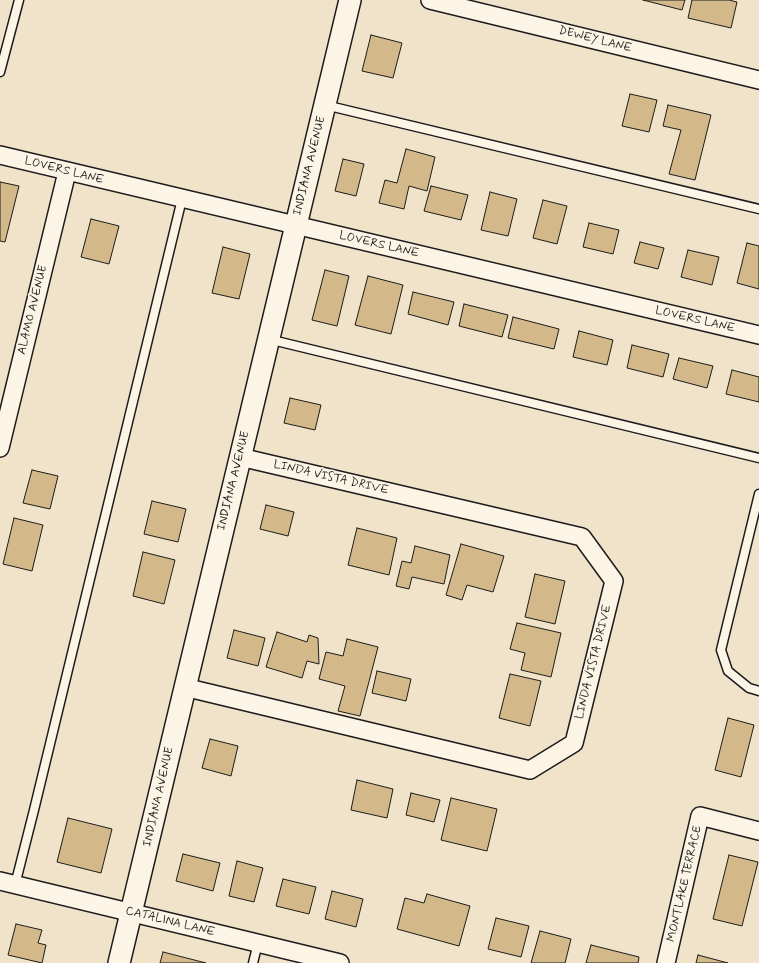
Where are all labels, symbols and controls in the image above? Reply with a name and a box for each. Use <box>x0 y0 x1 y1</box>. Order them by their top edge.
street label: DEWEY LANE <box>557 24 633 56</box>
street label: INDIANA AVENUE <box>291 115 329 217</box>
street label: LOVERS LANE <box>23 154 105 188</box>
street label: LOVERS LANE <box>338 229 420 261</box>
street label: ALAMO AVENUE <box>15 264 51 356</box>
street label: LOVERS LANE <box>654 304 736 336</box>
street label: INDIANA AVENUE <box>215 430 253 532</box>
street label: LINDA VISTA DRIVE <box>272 458 390 498</box>
street label: LINDA VISTA DRIVE <box>573 603 615 721</box>
street label: INDIANA AVENUE <box>141 746 177 848</box>
street label: MONTLAKE TERRACE <box>665 824 705 944</box>
street label: CATALINA LANE <box>124 904 216 940</box>

